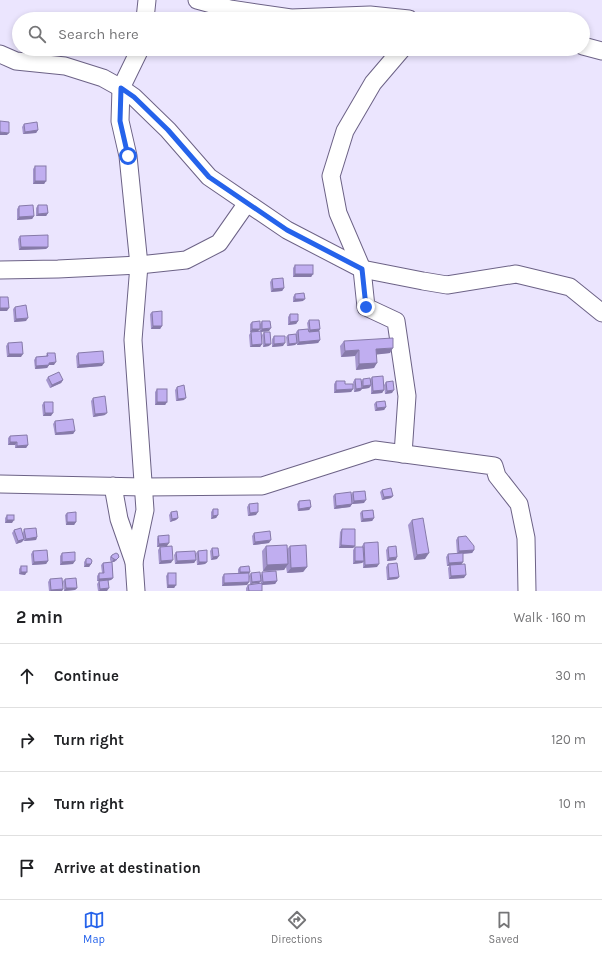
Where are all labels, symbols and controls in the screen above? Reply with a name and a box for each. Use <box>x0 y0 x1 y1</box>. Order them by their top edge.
search box <box>12 12 590 56</box>
icon: search <box>26 23 48 45</box>
text: Search here <box>58 25 139 43</box>
route start <box>119 147 137 165</box>
route end <box>357 298 375 316</box>
text: 2 min <box>16 607 63 627</box>
text: Walk · 160 m <box>513 610 586 625</box>
icon: ahead <box>16 665 38 687</box>
text: Continue <box>54 667 119 685</box>
text: 30 m <box>555 668 586 683</box>
icon: right <box>16 729 38 751</box>
text: Turn right <box>54 731 124 749</box>
text: 120 m <box>551 732 586 747</box>
icon: right <box>16 793 38 815</box>
text: Turn right <box>54 795 124 813</box>
text: 10 m <box>559 796 586 811</box>
icon: arrive <box>16 857 38 879</box>
text: Arrive at destination <box>54 859 201 877</box>
tab: Map <box>83 909 105 946</box>
tab: Directions <box>271 909 323 946</box>
tab: Saved <box>489 909 519 946</box>

